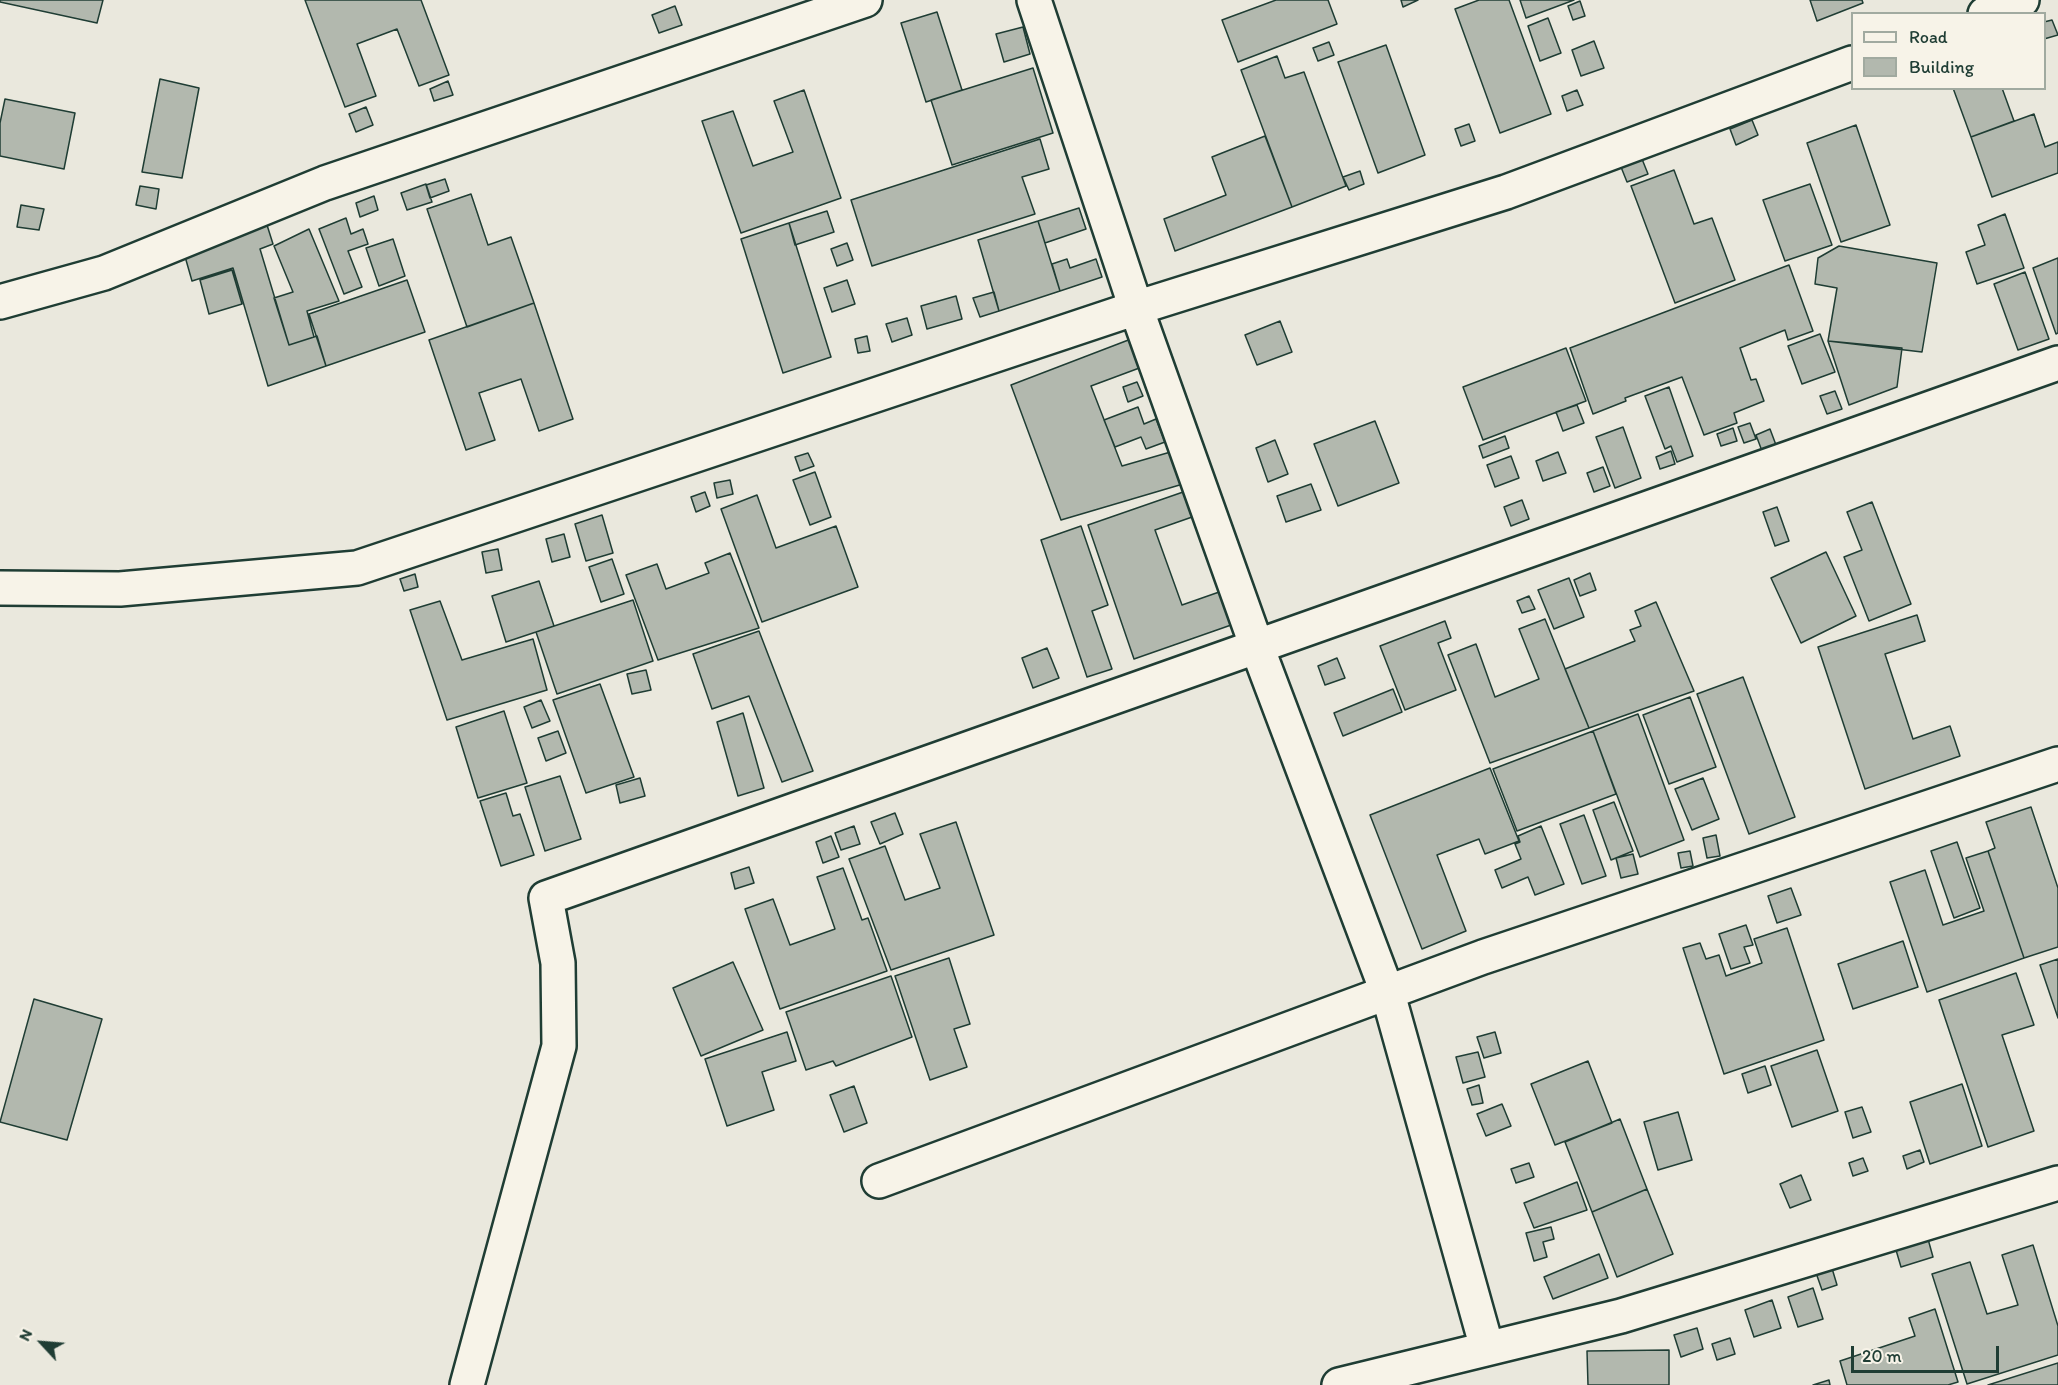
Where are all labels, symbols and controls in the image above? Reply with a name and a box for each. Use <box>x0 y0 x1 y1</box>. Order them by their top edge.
legend <box>1851 12 2046 90</box>
text: Road <box>1909 26 1948 48</box>
text: Building <box>1909 56 1974 78</box>
north arrow <box>12 1313 72 1373</box>
text: N <box>14 1326 36 1344</box>
scale bar <box>1854 1334 2002 1372</box>
text: 20 m <box>1862 1345 1902 1367</box>

